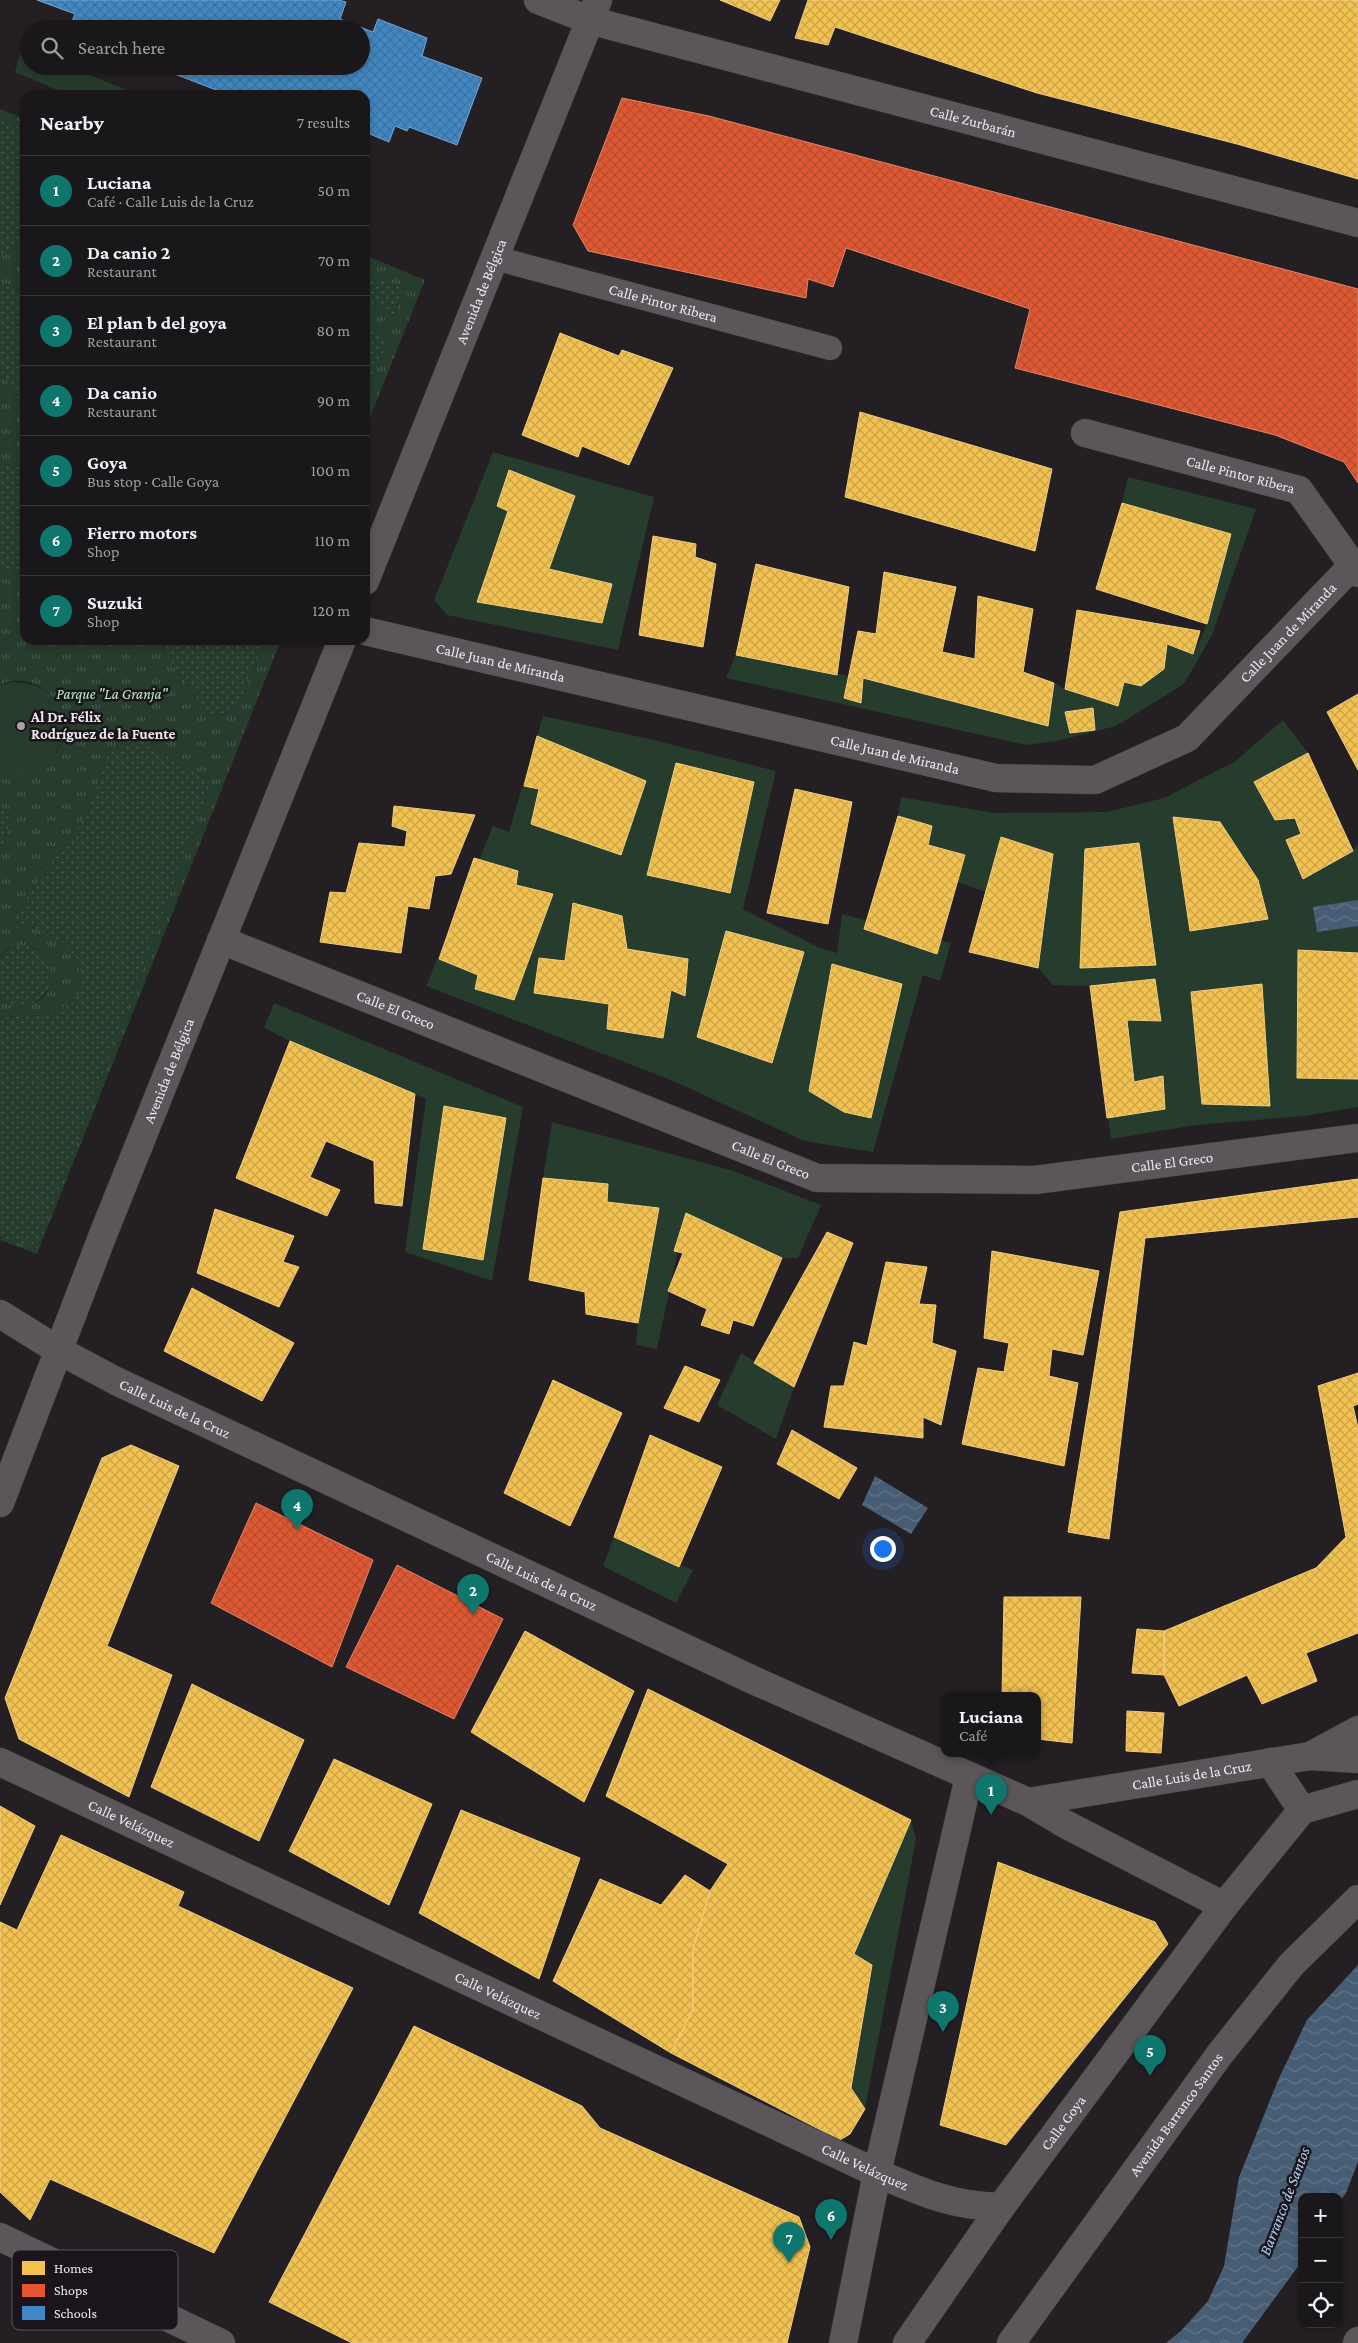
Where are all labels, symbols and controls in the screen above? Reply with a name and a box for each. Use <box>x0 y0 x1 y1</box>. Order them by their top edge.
search box <box>20 20 370 75</box>
icon: search <box>38 34 66 62</box>
text: Search here <box>78 37 165 58</box>
street label: Calle Zurbarán <box>928 102 1018 140</box>
text: Nearby <box>40 111 104 135</box>
text: 7 results <box>297 114 350 131</box>
text: Luciana <box>87 172 151 193</box>
text: 1 <box>53 182 59 199</box>
text: 50 m <box>318 182 350 199</box>
text: Café · Calle Luis de la Cruz <box>87 193 254 210</box>
street label: Avenida de Bélgica <box>453 237 509 346</box>
text: Da canio 2 <box>87 242 170 263</box>
text: 2 <box>52 252 60 269</box>
text: 70 m <box>318 252 350 269</box>
text: Restaurant <box>87 263 157 280</box>
street label: Calle Pintor Ribera <box>607 281 719 325</box>
text: El plan b del goya <box>87 312 227 333</box>
text: 3 <box>52 322 60 339</box>
text: 80 m <box>316 322 350 339</box>
text: Restaurant <box>87 333 157 350</box>
text: Da canio <box>87 382 157 403</box>
text: 4 <box>52 392 60 409</box>
text: 90 m <box>317 392 350 409</box>
text: Restaurant <box>87 403 157 420</box>
text: Goya <box>87 452 127 473</box>
street label: Calle Pintor Ribera <box>1185 452 1297 497</box>
text: 5 <box>52 462 60 479</box>
text: 100 m <box>311 462 350 479</box>
text: Bus stop · Calle Goya <box>87 473 219 490</box>
text: Fierro motors <box>87 522 197 543</box>
text: 6 <box>52 532 60 549</box>
text: 110 m <box>314 532 350 549</box>
text: Shop <box>87 543 119 560</box>
street label: Calle Juan de Miranda <box>1237 579 1340 686</box>
text: Suzuki <box>87 592 143 613</box>
text: 7 <box>52 602 60 619</box>
text: 120 m <box>312 602 350 619</box>
text: Shop <box>87 613 119 630</box>
street label: Calle Juan de Miranda <box>434 640 567 685</box>
park label: Parque "La Granja" <box>56 686 169 703</box>
place label: Al Dr. Félix Rodríguez de la Fuente <box>30 709 176 742</box>
marker: Al Dr. Félix Rodríguez de la Fuente <box>15 720 27 732</box>
street label: Calle Juan de Miranda <box>829 732 961 777</box>
street label: Calle El Greco <box>354 987 437 1032</box>
street label: Avenida de Bélgica <box>141 1016 197 1126</box>
street label: Calle El Greco <box>729 1137 812 1182</box>
street label: Calle El Greco <box>1130 1149 1214 1175</box>
street label: Calle Luis de la Cruz <box>117 1376 233 1441</box>
pin: 4 <box>281 1489 313 1530</box>
your location <box>870 1536 896 1562</box>
street label: Calle Luis de la Cruz <box>483 1548 599 1614</box>
pin: 2 <box>457 1574 489 1615</box>
popup <box>941 1692 1041 1757</box>
text: Luciana <box>959 1706 1023 1727</box>
text: Café <box>959 1727 987 1744</box>
street label: Calle Luis de la Cruz <box>1131 1758 1253 1793</box>
pin: 1 <box>975 1774 1007 1815</box>
street label: Calle Velázquez <box>86 1796 177 1851</box>
street label: Calle Velázquez <box>452 1968 544 2022</box>
pin: 3 <box>927 1991 959 2032</box>
pin: 5 <box>1134 2035 1166 2076</box>
street label: Avenida Barranco Santos <box>1126 2050 1226 2179</box>
street label: Calle Goya <box>1038 2092 1089 2153</box>
street label: Calle Velázquez <box>819 2140 911 2193</box>
water label: Barranco de Santos <box>1256 2145 1313 2258</box>
map controls <box>1298 2193 1343 2328</box>
button: + <box>1298 2193 1343 2238</box>
pin: 6 <box>815 2199 847 2240</box>
pin: 7 <box>773 2222 805 2263</box>
button: − <box>1298 2238 1343 2283</box>
legend <box>12 2250 178 2330</box>
text: Homes <box>54 2260 93 2276</box>
text: Shops <box>54 2282 88 2298</box>
button: locate <box>1298 2283 1343 2328</box>
text: Schools <box>54 2305 97 2321</box>

